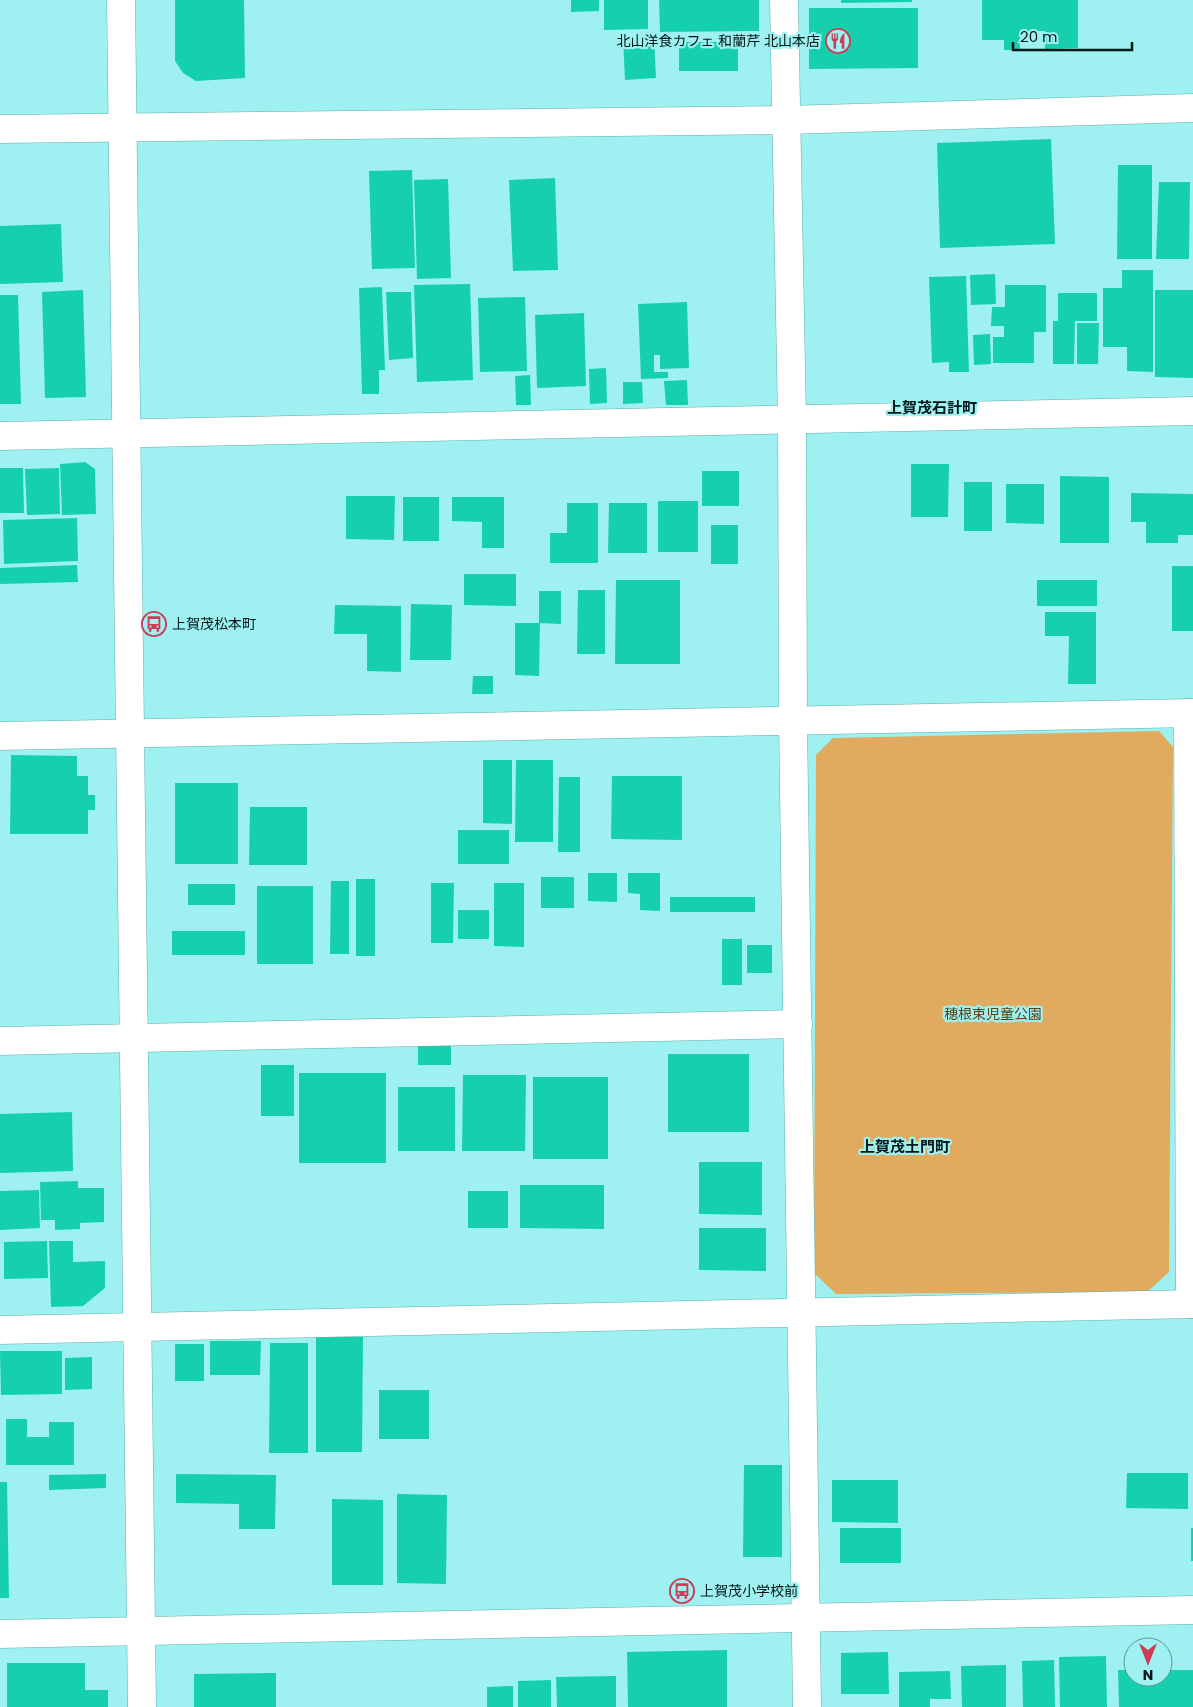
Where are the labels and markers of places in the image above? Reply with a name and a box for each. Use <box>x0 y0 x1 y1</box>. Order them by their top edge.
restaurant icon: 北山洋食カフェ 和蘭芹 北山本店 <box>825 28 851 54</box>
place label: 北山洋食カフェ 和蘭芹 北山本店 <box>617 31 820 51</box>
bus stop icon: 上賀茂松本町 <box>141 611 167 637</box>
place label: 上賀茂松本町 <box>172 614 256 634</box>
bus stop icon: 上賀茂小学校前 <box>669 1578 695 1604</box>
place label: 上賀茂小学校前 <box>700 1581 798 1601</box>

